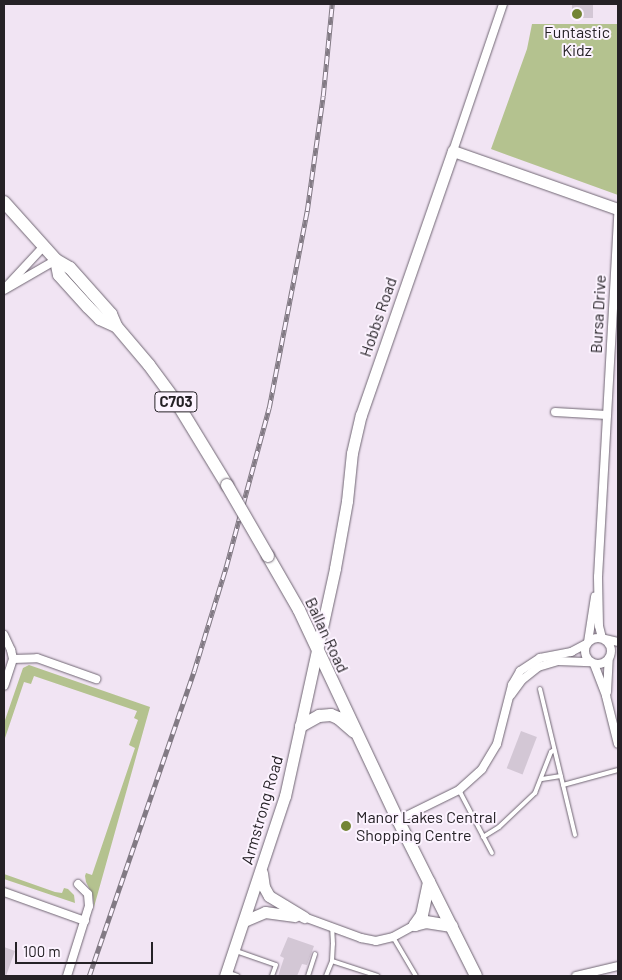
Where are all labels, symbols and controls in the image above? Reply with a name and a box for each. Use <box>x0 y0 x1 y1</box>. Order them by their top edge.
marker: Funtastic Kidz <box>571 8 583 20</box>
place label: Funtastic Kidz <box>544 22 610 60</box>
street label: Bursa Drive <box>586 274 610 354</box>
street label: Hobbs Road <box>355 275 401 359</box>
road number: C703 <box>154 390 198 414</box>
street label: Ballan Road <box>301 594 353 676</box>
street label: Armstrong Road <box>237 753 287 867</box>
place label: Manor Lakes Central Shopping Centre <box>356 807 496 845</box>
marker: Manor Lakes Central Shopping Centre <box>340 820 352 832</box>
scale bar <box>18 932 155 964</box>
text: 100 m <box>23 942 61 960</box>

